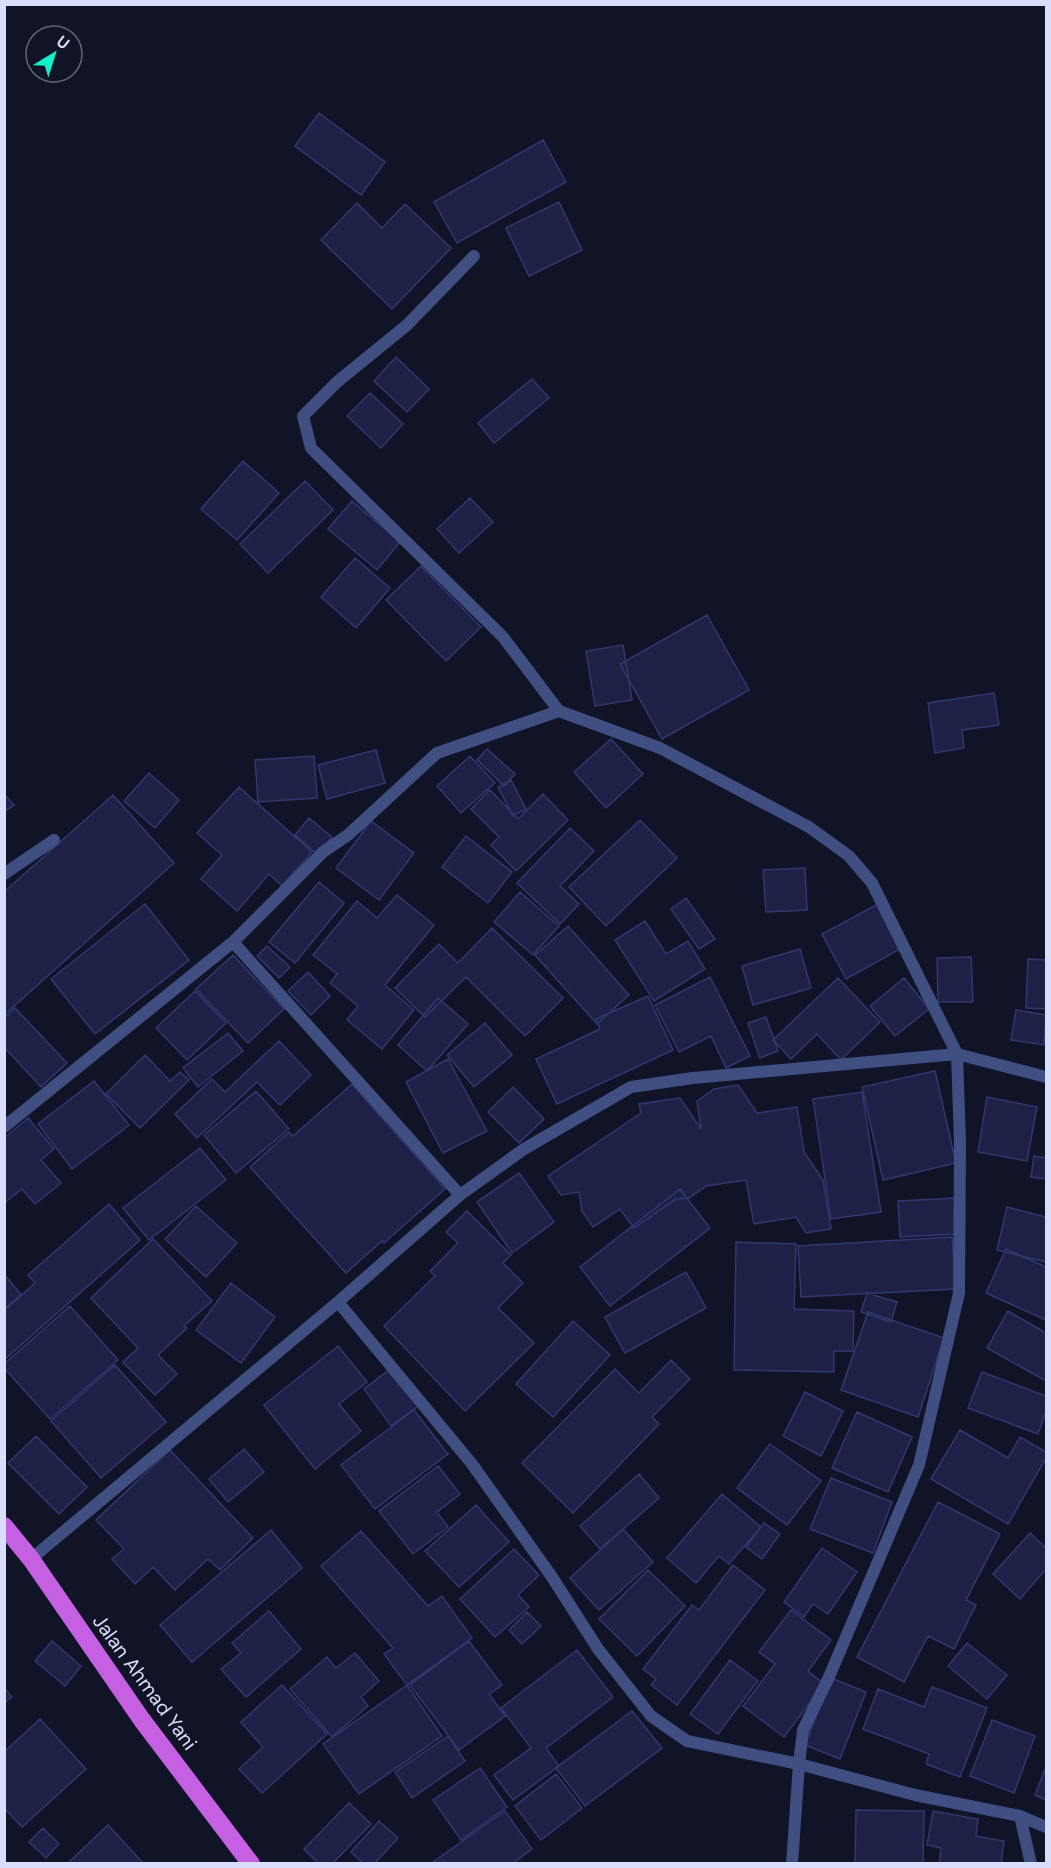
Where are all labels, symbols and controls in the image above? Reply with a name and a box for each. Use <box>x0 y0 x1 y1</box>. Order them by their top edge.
north arrow <box>24 24 84 84</box>
text: U <box>52 31 74 54</box>
street label: Jalan Ahmad Yani <box>87 1609 203 1755</box>

